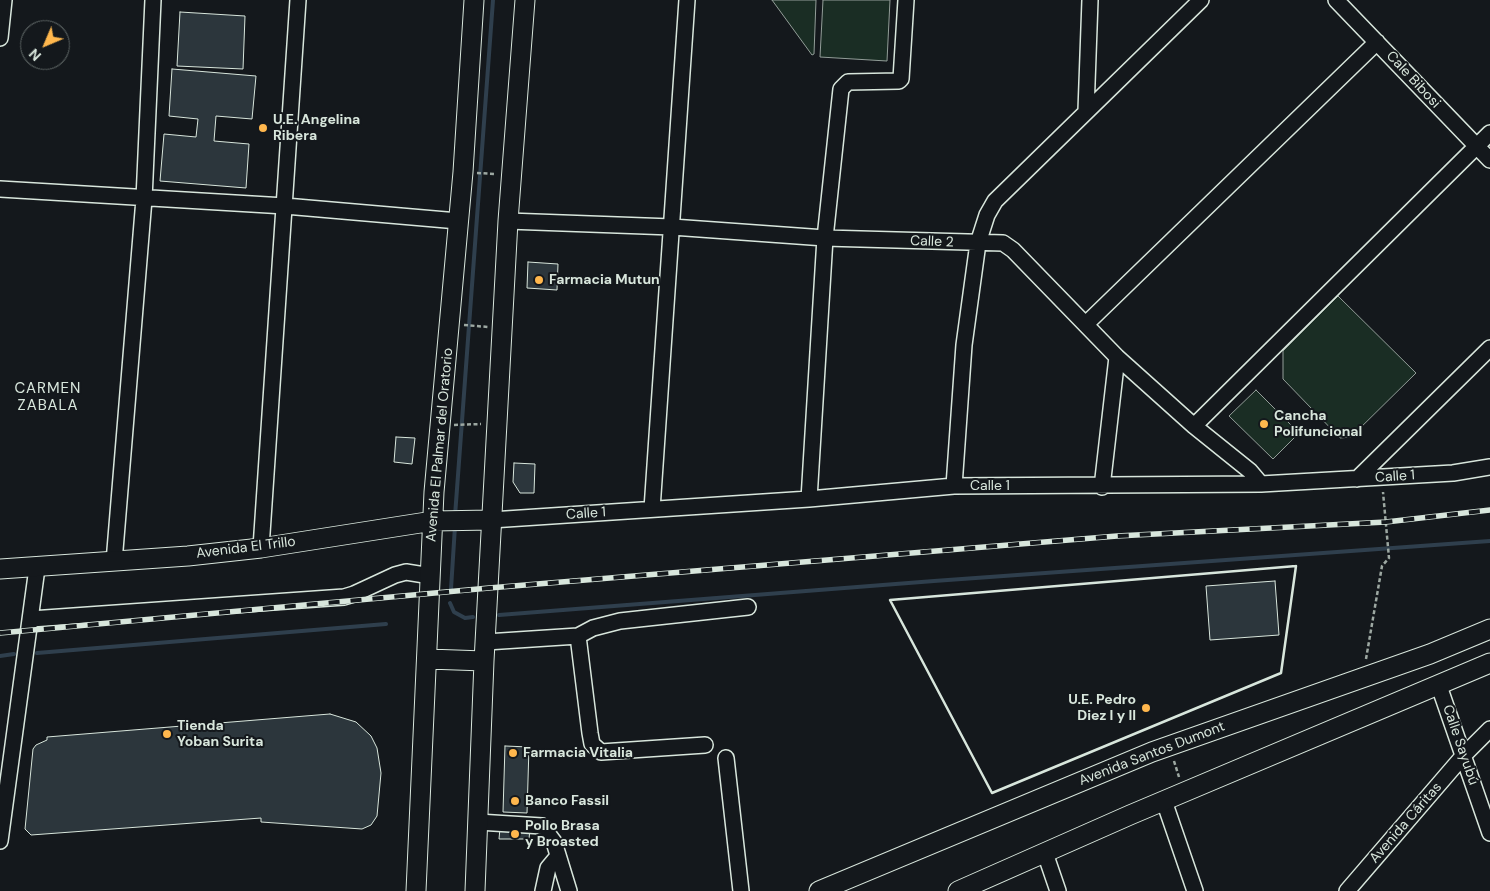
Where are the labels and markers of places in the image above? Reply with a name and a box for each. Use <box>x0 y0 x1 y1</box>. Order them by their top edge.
place label: U.E. Angelina Ribera <box>273 112 360 144</box>
marker: U.E. Angelina Ribera <box>257 122 269 134</box>
place label: Farmacia Mutun <box>549 272 660 288</box>
marker: Farmacia Mutun <box>533 274 545 286</box>
place label: Cancha Polifuncional <box>1274 408 1362 441</box>
marker: Cancha Polifuncional <box>1258 418 1270 430</box>
place label: U.E. Pedro Diez I y II <box>1068 692 1136 724</box>
marker: U.E. Pedro Diez I y II <box>1140 702 1152 714</box>
place label: Tienda Yoban Surita <box>177 718 263 750</box>
marker: Tienda Yoban Surita <box>161 728 173 740</box>
place label: Farmacia Vitalia <box>523 745 633 761</box>
marker: Farmacia Vitalia <box>507 747 519 759</box>
place label: Banco Fassil <box>525 793 609 809</box>
marker: Banco Fassil <box>509 795 521 807</box>
place label: Pollo Brasa y Broasted <box>525 818 600 850</box>
marker: Pollo Brasa y Broasted <box>509 828 521 840</box>

